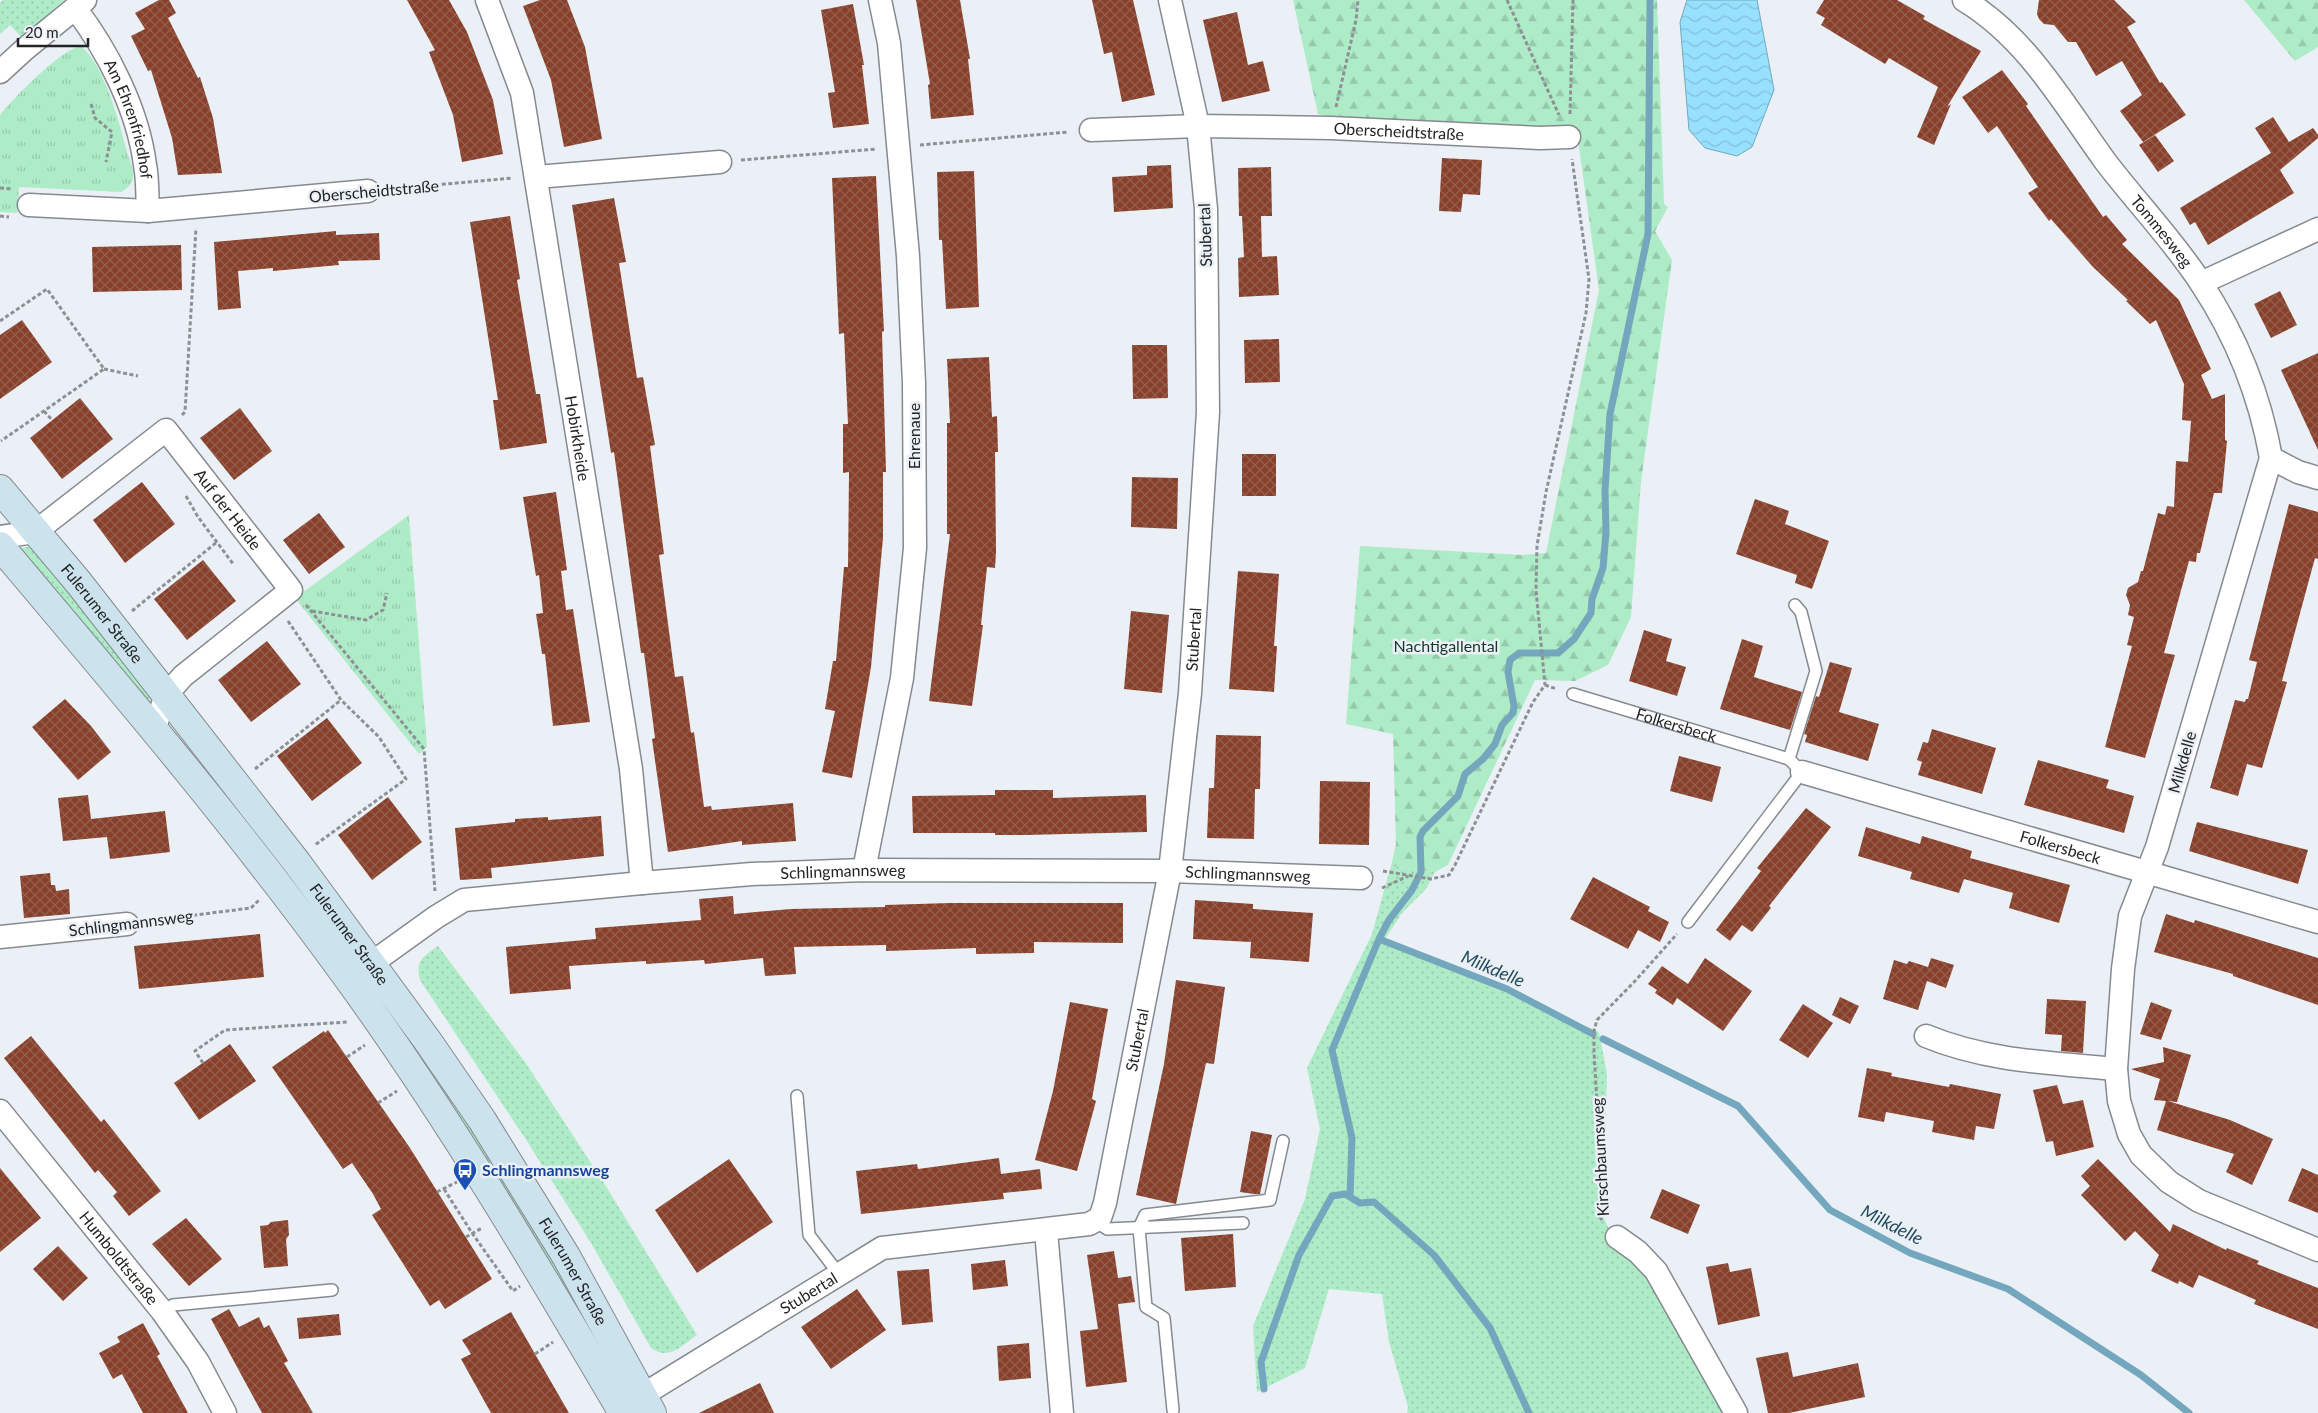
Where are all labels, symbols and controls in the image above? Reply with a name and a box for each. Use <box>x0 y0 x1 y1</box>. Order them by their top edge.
scale bar <box>18 15 88 47</box>
text: 20 m <box>25 23 59 41</box>
street label: Am Ehrenfriedhof <box>101 56 157 180</box>
street label: Oberscheidtstraße <box>1333 118 1464 143</box>
street label: Oberscheidtstraße <box>308 175 440 206</box>
street label: Tommesweg <box>2127 191 2197 271</box>
street label: Stubertal <box>1194 203 1215 267</box>
street label: Hobirkheide <box>562 394 594 482</box>
street label: Ehrenaue <box>904 403 923 469</box>
street label: Auf der Heide <box>191 465 266 553</box>
street label: Fulerumer Straße <box>58 559 148 666</box>
street label: Stubertal <box>1181 607 1204 672</box>
park label: Nachtigallental <box>1394 636 1498 655</box>
street label: Folkersbeck <box>1634 704 1720 746</box>
street label: Milkdelle <box>2164 729 2199 795</box>
street label: Folkersbeck <box>2018 826 2104 868</box>
street label: Schlingmannsweg <box>780 860 906 882</box>
street label: Schlingmannsweg <box>1185 862 1311 885</box>
street label: Fulerumer Straße <box>306 879 393 988</box>
street label: Schlingmannsweg <box>68 905 194 940</box>
water label: Milkdelle <box>1458 945 1528 991</box>
street label: Stubertal <box>1121 1007 1152 1073</box>
street label: Kirschbaumsweg <box>1587 1097 1612 1217</box>
bus stop icon: Schlingmannsweg <box>452 1157 478 1191</box>
place label: Schlingmannsweg <box>482 1160 610 1179</box>
water label: Milkdelle <box>1858 1199 1927 1249</box>
street label: Humboldtstraße <box>76 1207 163 1308</box>
street label: Fulerumer Straße <box>535 1214 612 1328</box>
street label: Stubertal <box>776 1268 841 1317</box>

